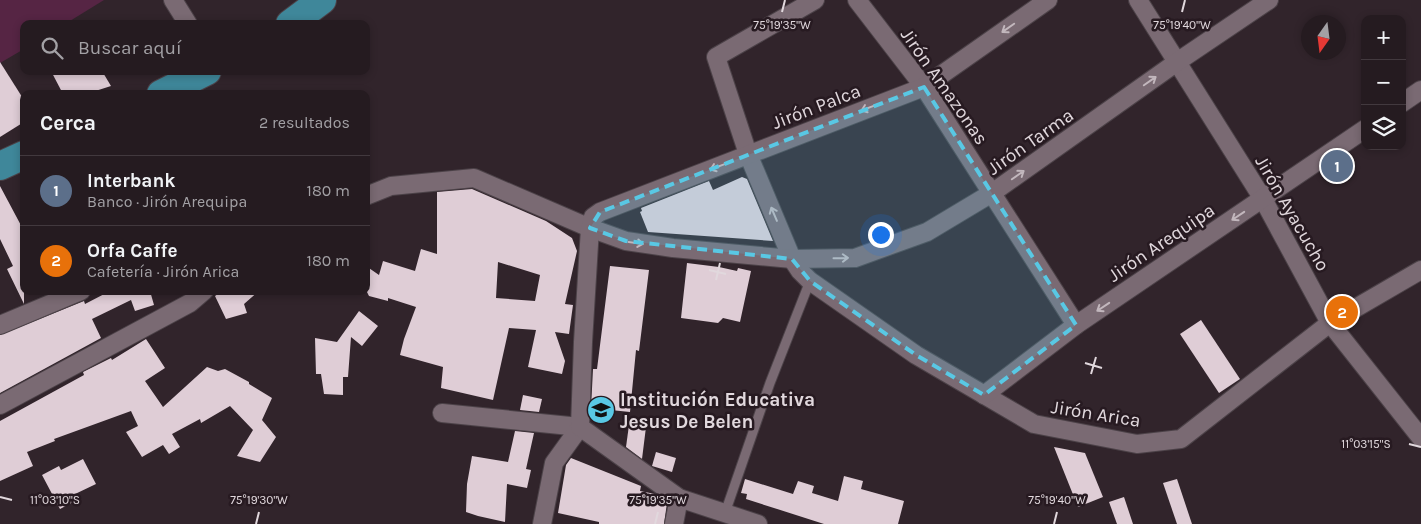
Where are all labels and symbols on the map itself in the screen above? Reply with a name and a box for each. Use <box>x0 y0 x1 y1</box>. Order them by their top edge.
north arrow <box>1301 15 1346 60</box>
text: 75°19'35"W <box>753 18 811 32</box>
text: 75°19'40"W <box>1153 18 1211 32</box>
one-way arrow <box>1001 23 1015 33</box>
street label: Jirón Amazonas <box>896 24 992 149</box>
one-way arrow <box>1143 76 1157 86</box>
street label: Jirón Palca <box>769 80 864 134</box>
street label: Jirón Tarma <box>983 104 1078 180</box>
one-way arrow <box>861 105 876 114</box>
pin: 1 <box>1321 147 1353 185</box>
street label: Jirón Ayacucho <box>1250 152 1334 275</box>
one-way arrow <box>710 163 725 172</box>
one-way arrow <box>1011 170 1025 180</box>
street label: Jirón Arequipa <box>1104 199 1219 287</box>
one-way arrow <box>768 207 778 222</box>
one-way arrow <box>1231 211 1245 221</box>
your location <box>868 222 894 248</box>
one-way arrow <box>628 238 644 248</box>
one-way arrow <box>832 253 849 263</box>
pin: 2 <box>1326 293 1358 331</box>
one-way arrow <box>1096 302 1110 312</box>
place label: Institución Educativa Jesus De Belen <box>620 389 815 433</box>
school or university icon: Institución Educativa Jesus De Belen <box>586 395 616 425</box>
street label: Jirón Arica <box>1050 396 1142 432</box>
text: 11°03'15"S <box>1341 437 1391 451</box>
text: 11°03'10"S <box>30 493 80 507</box>
text: 75°19'30"W <box>230 493 288 507</box>
text: 75°19'35"W <box>629 493 687 507</box>
text: 75°19'40"W <box>1028 493 1086 507</box>

